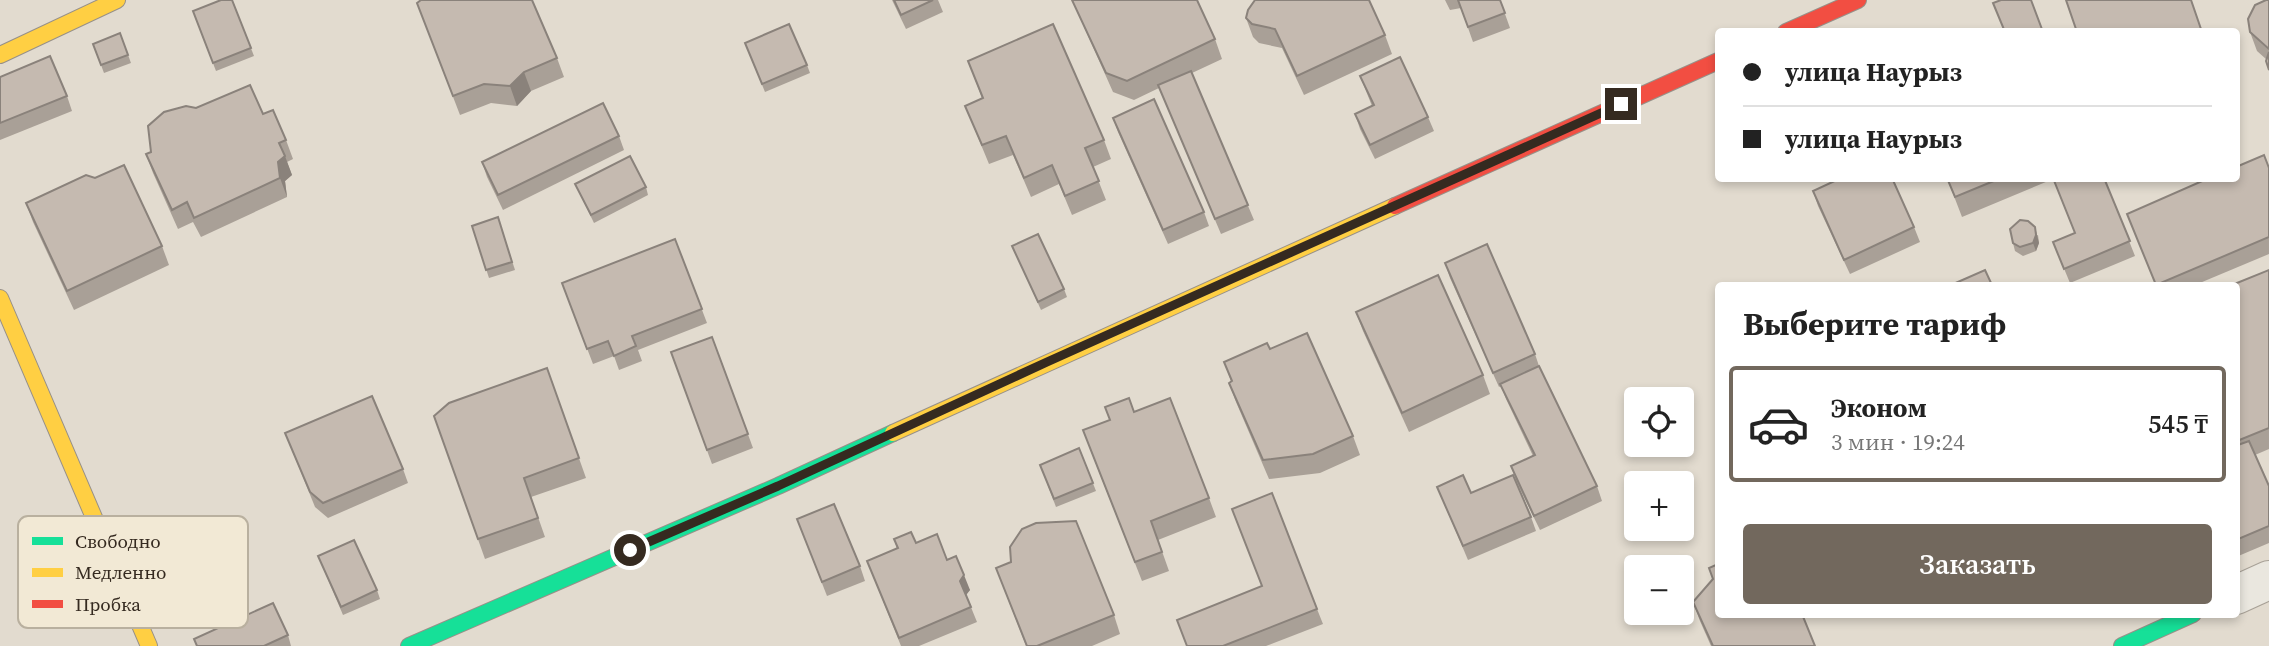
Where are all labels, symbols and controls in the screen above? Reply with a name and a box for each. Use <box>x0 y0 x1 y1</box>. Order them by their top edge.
text: улица Наурыз <box>1785 54 1962 90</box>
route end <box>1605 88 1637 120</box>
text: улица Наурыз <box>1785 121 1962 157</box>
text: Выберите тариф <box>1743 302 2006 346</box>
map controls <box>1624 387 1694 625</box>
button: locate <box>1624 387 1694 457</box>
text: Эконом <box>1831 390 1927 426</box>
icon: car <box>1747 393 1810 456</box>
text: 545 ₸ <box>2148 406 2208 442</box>
text: 3 мин · 19:24 <box>1831 426 1965 458</box>
button: + <box>1624 471 1694 541</box>
legend <box>18 516 248 628</box>
button: Заказать <box>1743 524 2212 604</box>
text: Свободно <box>75 528 161 554</box>
route start <box>614 534 646 566</box>
button: − <box>1624 555 1694 625</box>
text: Медленно <box>75 559 166 585</box>
text: Пробка <box>75 591 141 617</box>

